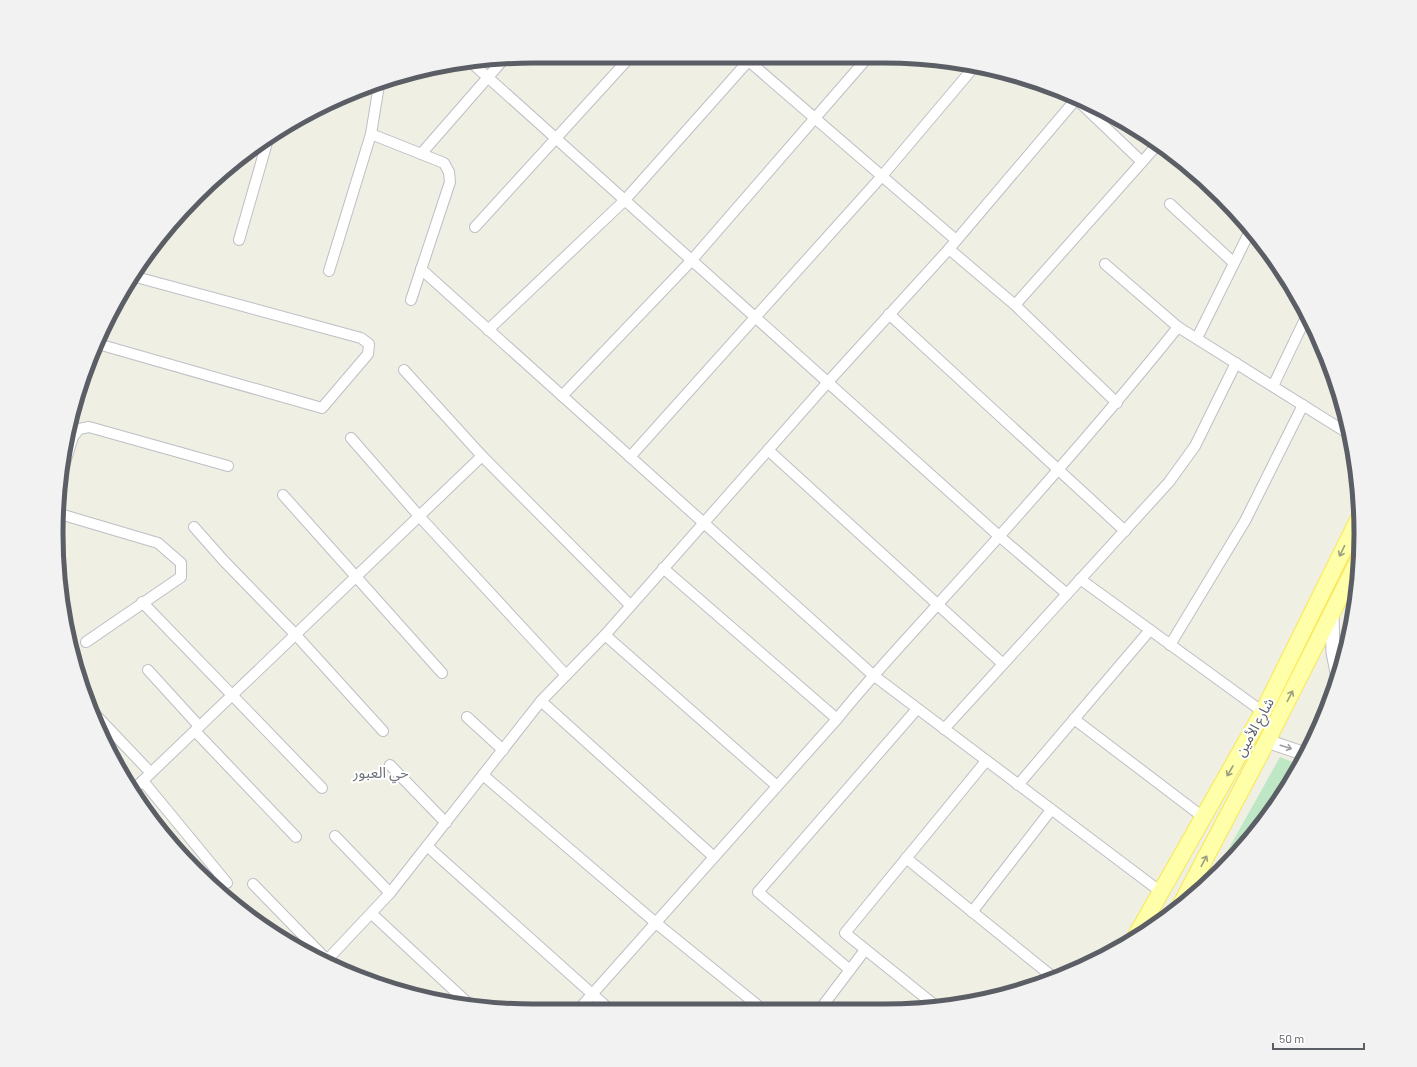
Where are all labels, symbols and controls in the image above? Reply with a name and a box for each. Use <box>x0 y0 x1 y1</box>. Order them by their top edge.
one-way arrow <box>1338 544 1345 556</box>
one-way arrow <box>1287 690 1294 702</box>
street label: شارع الأمين <box>1231 695 1280 761</box>
one-way arrow <box>1280 744 1292 752</box>
district label: حي العبور <box>352 763 409 784</box>
one-way arrow <box>1225 765 1233 777</box>
one-way arrow <box>1201 855 1208 867</box>
scale bar <box>1273 1025 1364 1051</box>
text: 50 m <box>1279 1031 1304 1045</box>

